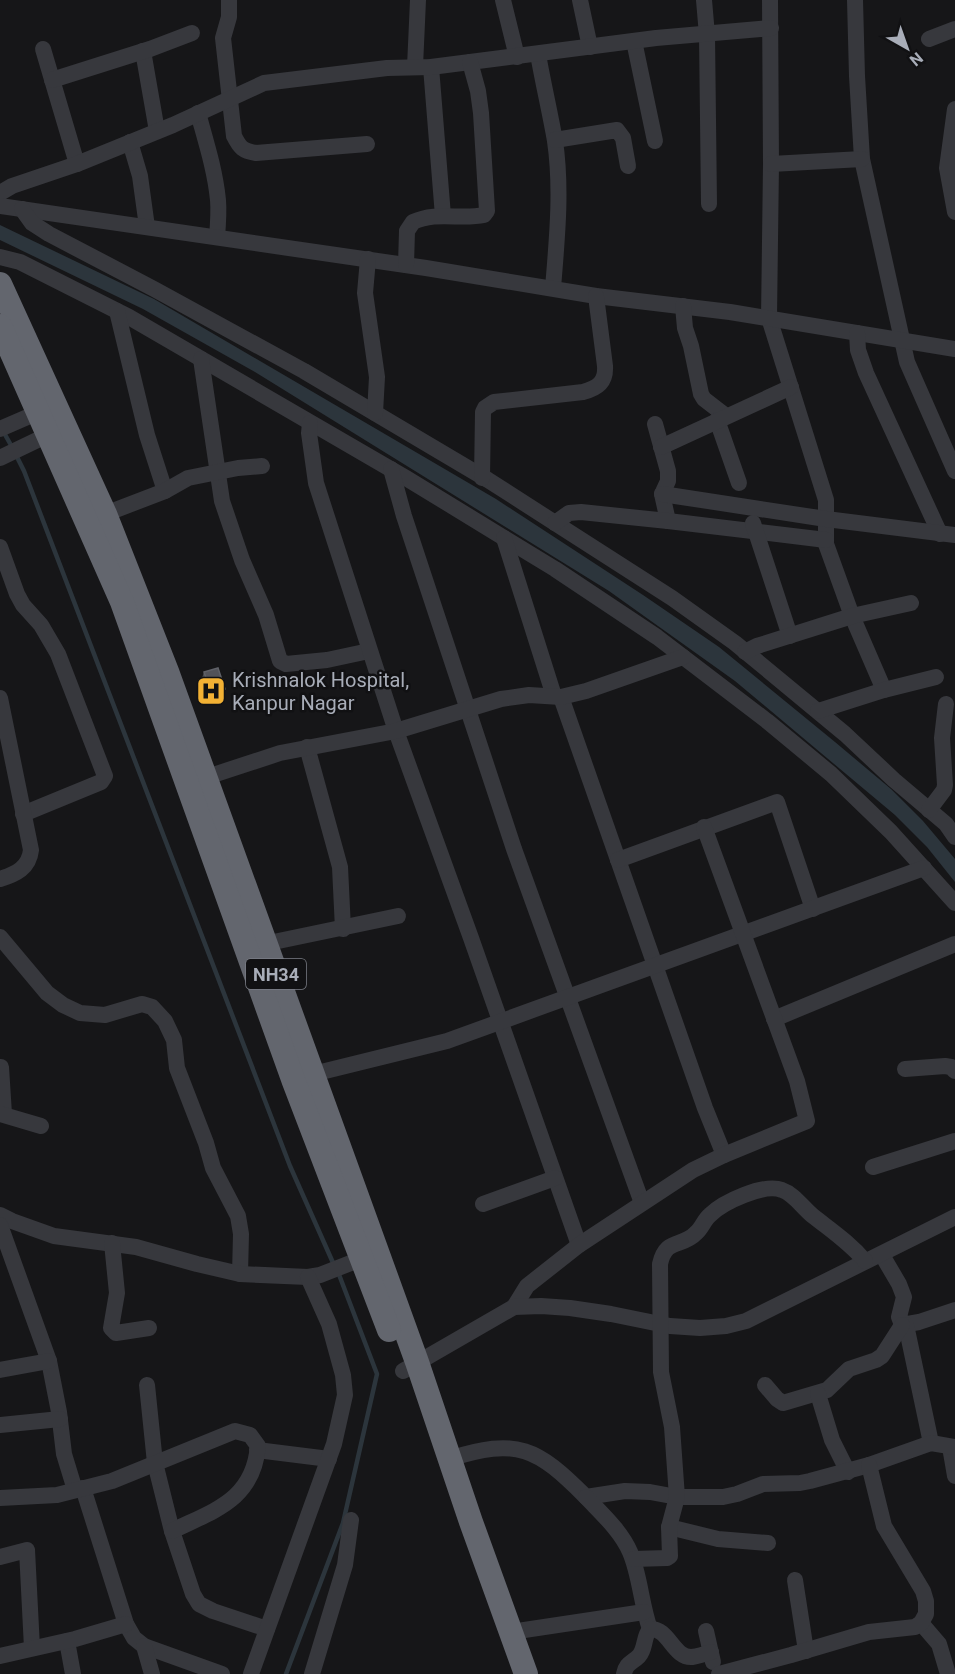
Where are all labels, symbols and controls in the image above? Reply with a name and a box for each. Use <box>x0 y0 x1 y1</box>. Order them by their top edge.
north arrow <box>877 18 937 78</box>
text: N <box>906 48 927 70</box>
place label: Krishnalok Hospital, Kanpur Nagar <box>232 668 409 715</box>
hospital icon: Krishnalok Hospital, Kanpur Nagar <box>195 675 227 707</box>
road number: NH34 <box>246 959 306 989</box>

